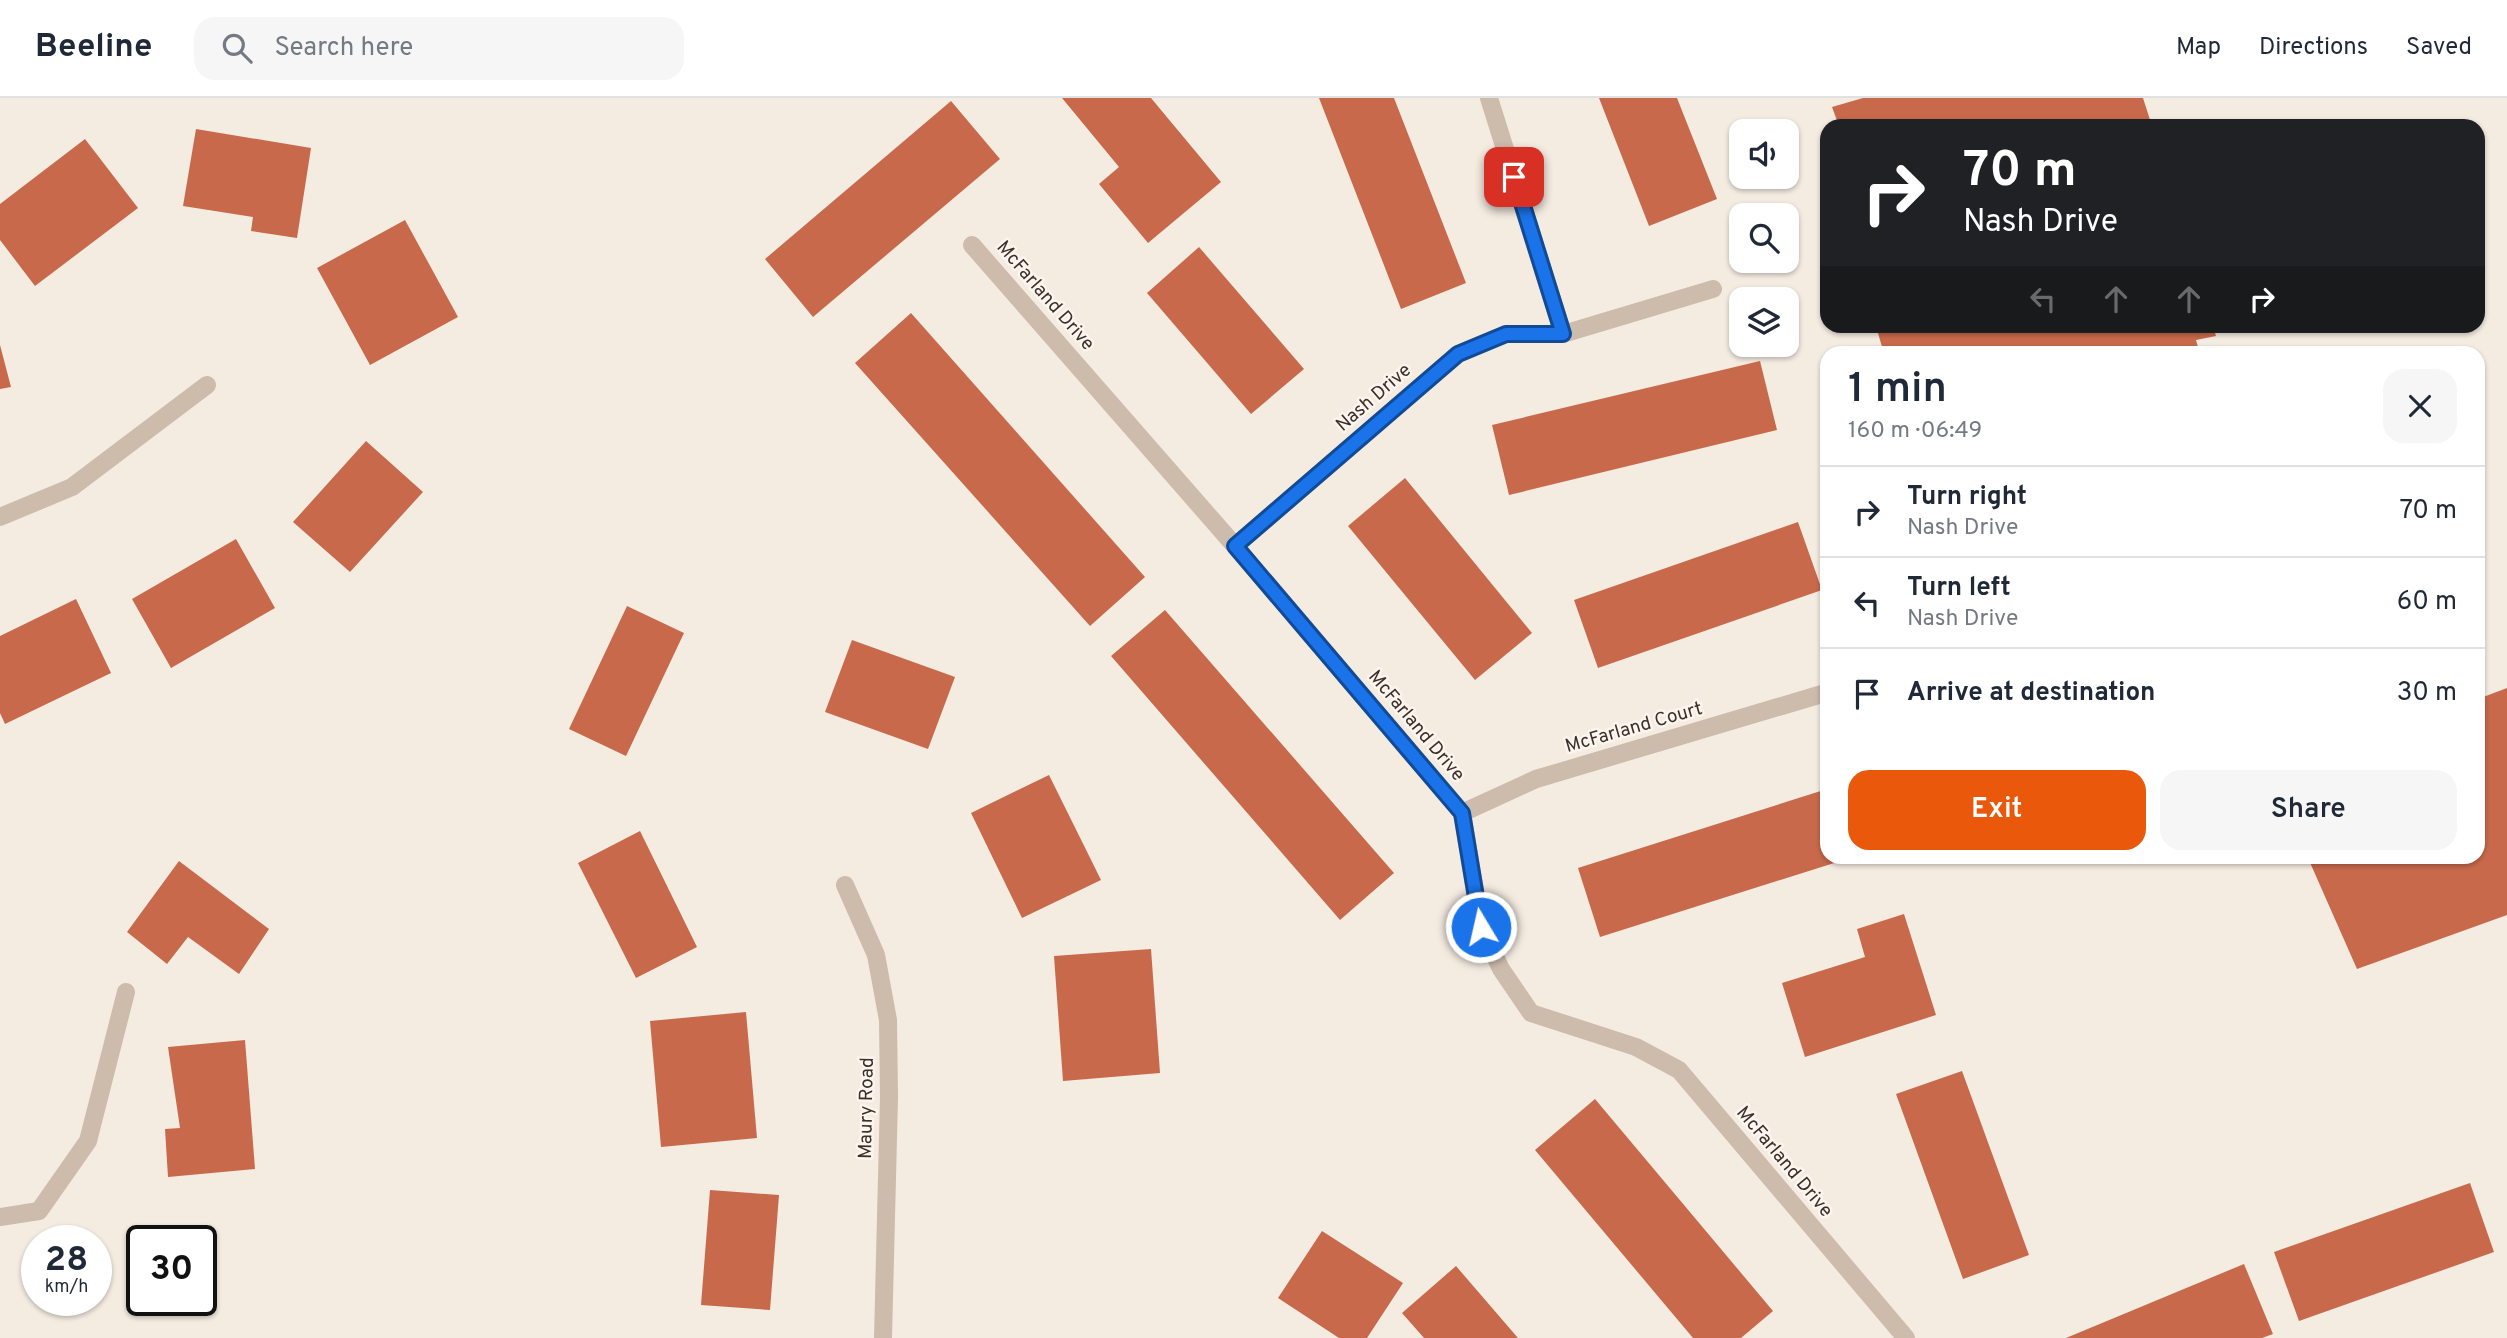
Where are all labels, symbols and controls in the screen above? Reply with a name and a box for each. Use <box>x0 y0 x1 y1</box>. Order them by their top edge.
search box <box>194 17 684 80</box>
text: Beeline <box>35 27 152 69</box>
icon: search <box>218 29 256 67</box>
text: Search here <box>274 32 413 65</box>
text: Map <box>2176 33 2221 63</box>
text: Directions <box>2259 33 2368 63</box>
text: Saved <box>2406 33 2472 63</box>
map controls <box>1729 119 1799 357</box>
button: sound <box>1729 119 1799 189</box>
text: 70 m <box>1963 142 2077 204</box>
pin <box>1484 147 1544 207</box>
icon: right <box>1848 147 1939 238</box>
icon: arrive <box>1495 158 1533 196</box>
button: search <box>1729 203 1799 273</box>
text: Nash Drive <box>1963 203 2118 243</box>
street label: McFarland Drive <box>991 236 1099 356</box>
icon: left <box>2024 280 2062 318</box>
icon: ahead <box>2097 280 2135 318</box>
icon: ahead <box>2170 280 2208 318</box>
icon: right <box>2243 280 2281 318</box>
button: layers <box>1729 287 1799 357</box>
street label: Nash Drive <box>1331 359 1417 437</box>
text: 1 min <box>1848 364 1947 417</box>
button: close <box>2383 369 2457 443</box>
text: 160 m · 06:49 <box>1848 417 1982 446</box>
text: Turn right <box>1907 481 2027 514</box>
icon: right <box>1848 493 1886 531</box>
text: 70 m <box>2399 495 2457 528</box>
text: Nash Drive <box>1907 514 2018 543</box>
text: Turn left <box>1907 572 2011 605</box>
icon: left <box>1848 584 1886 622</box>
text: 60 m <box>2397 586 2457 619</box>
text: Nash Drive <box>1907 605 2018 634</box>
street label: McFarland Drive <box>1362 665 1470 787</box>
icon: arrive <box>1848 675 1886 713</box>
text: Arrive at destination <box>1907 677 2155 710</box>
text: 30 m <box>2397 677 2457 710</box>
street label: McFarland Court <box>1563 697 1705 759</box>
button: Exit <box>1848 770 2146 850</box>
button: Share <box>2160 770 2457 850</box>
position arrow <box>1444 890 1518 964</box>
street label: Maury Road <box>854 1057 880 1159</box>
street label: McFarland Drive <box>1730 1101 1838 1223</box>
speed limit sign: 30 <box>126 1225 217 1316</box>
text: 28 <box>45 1239 88 1283</box>
text: km/h <box>45 1276 88 1299</box>

